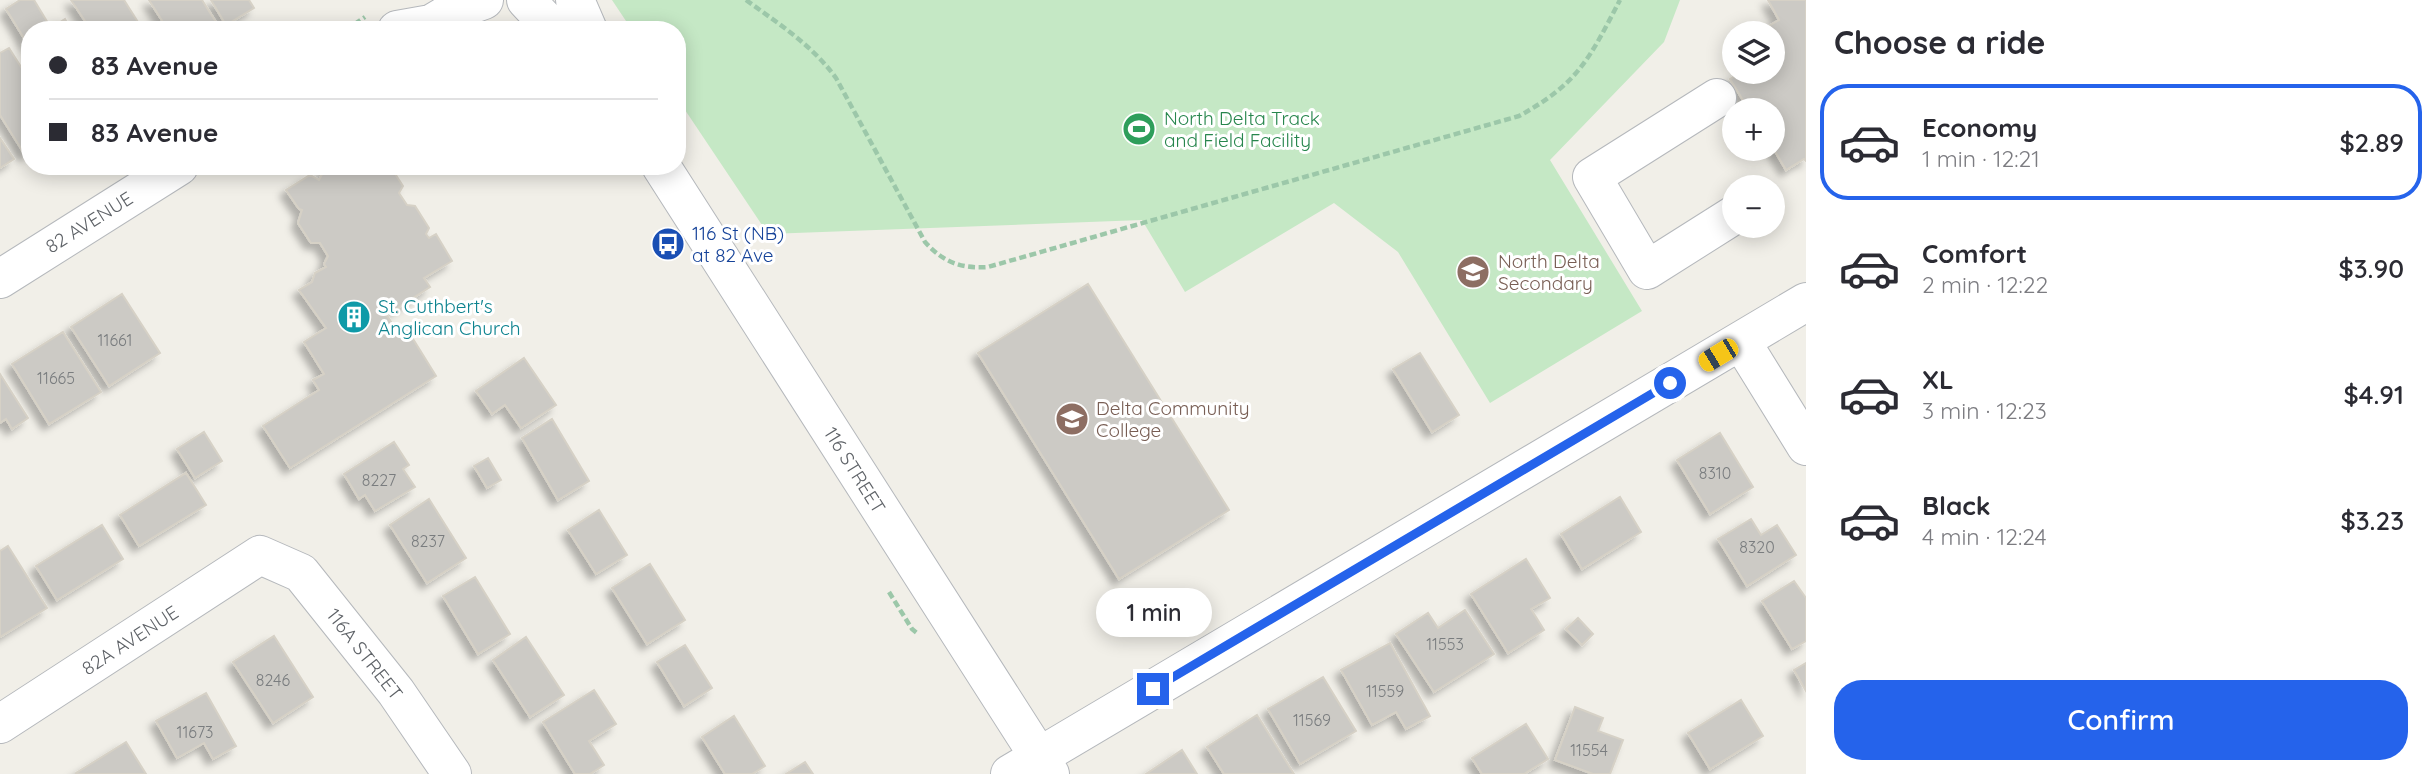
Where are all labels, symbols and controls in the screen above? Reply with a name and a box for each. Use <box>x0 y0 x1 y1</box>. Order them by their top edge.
map controls <box>1722 21 1785 238</box>
button: layers <box>1722 21 1785 84</box>
text: Choose a ride <box>1834 22 2046 62</box>
text: 83 Avenue <box>91 49 218 82</box>
button: + <box>1722 98 1785 161</box>
place label: North Delta Track and Field Facility <box>1164 106 1320 152</box>
sports icon: North Delta Track and Field Facility <box>1120 110 1158 148</box>
icon: car <box>1838 111 1901 174</box>
text: Economy <box>1922 111 2037 144</box>
text: 83 Avenue <box>91 116 218 149</box>
text: $2.89 <box>2339 126 2404 159</box>
text: 1 min · 12:21 <box>1922 144 2040 173</box>
button: − <box>1722 175 1785 238</box>
street label: 82 AVENUE <box>41 186 137 258</box>
place label: 116 St (NB) at 82 Ave <box>692 221 784 267</box>
bus stop icon: 116 St (NB) at 82 Ave <box>649 225 687 263</box>
icon: car <box>1838 237 1901 300</box>
text: Comfort <box>1922 237 2027 270</box>
place label: North Delta Secondary <box>1498 249 1600 295</box>
text: $3.90 <box>2339 252 2404 285</box>
school or university icon: North Delta Secondary <box>1454 253 1492 291</box>
text: 2 min · 12:22 <box>1922 270 2048 299</box>
place label: St. Cuthbert's Anglican Church <box>378 294 521 340</box>
building icon: St. Cuthbert's Anglican Church <box>335 298 373 336</box>
house number: 11661 <box>98 330 132 350</box>
car <box>1695 335 1742 375</box>
icon: car <box>1838 363 1901 426</box>
text: XL <box>1922 363 1954 396</box>
route start <box>1654 367 1686 399</box>
house number: 11665 <box>37 368 75 388</box>
text: $4.91 <box>2343 378 2404 411</box>
place label: Delta Community College <box>1096 396 1250 442</box>
text: 3 min · 12:23 <box>1922 396 2047 425</box>
school or university icon: Delta Community College <box>1053 400 1091 438</box>
street label: 116 STREET <box>819 422 891 518</box>
house number: 8310 <box>1699 463 1731 483</box>
house number: 8227 <box>362 470 396 490</box>
icon: car <box>1838 489 1901 552</box>
text: Black <box>1922 489 1991 522</box>
text: $3.23 <box>2341 504 2404 537</box>
text: 4 min · 12:24 <box>1922 522 2047 551</box>
house number: 8237 <box>411 531 445 551</box>
house number: 8320 <box>1739 537 1775 557</box>
callout: 1 min <box>1095 588 1211 636</box>
text: 1 min <box>1126 598 1182 627</box>
street label: 82A AVENUE <box>77 600 183 680</box>
street label: 116A STREET <box>322 603 408 705</box>
house number: 11553 <box>1426 634 1464 654</box>
house number: 8246 <box>256 670 291 690</box>
route end <box>1137 673 1169 705</box>
button: Confirm <box>1834 680 2408 760</box>
house number: 11559 <box>1366 681 1404 701</box>
house number: 11569 <box>1293 710 1331 730</box>
house number: 11673 <box>176 722 214 742</box>
house number: 11554 <box>1570 740 1608 760</box>

